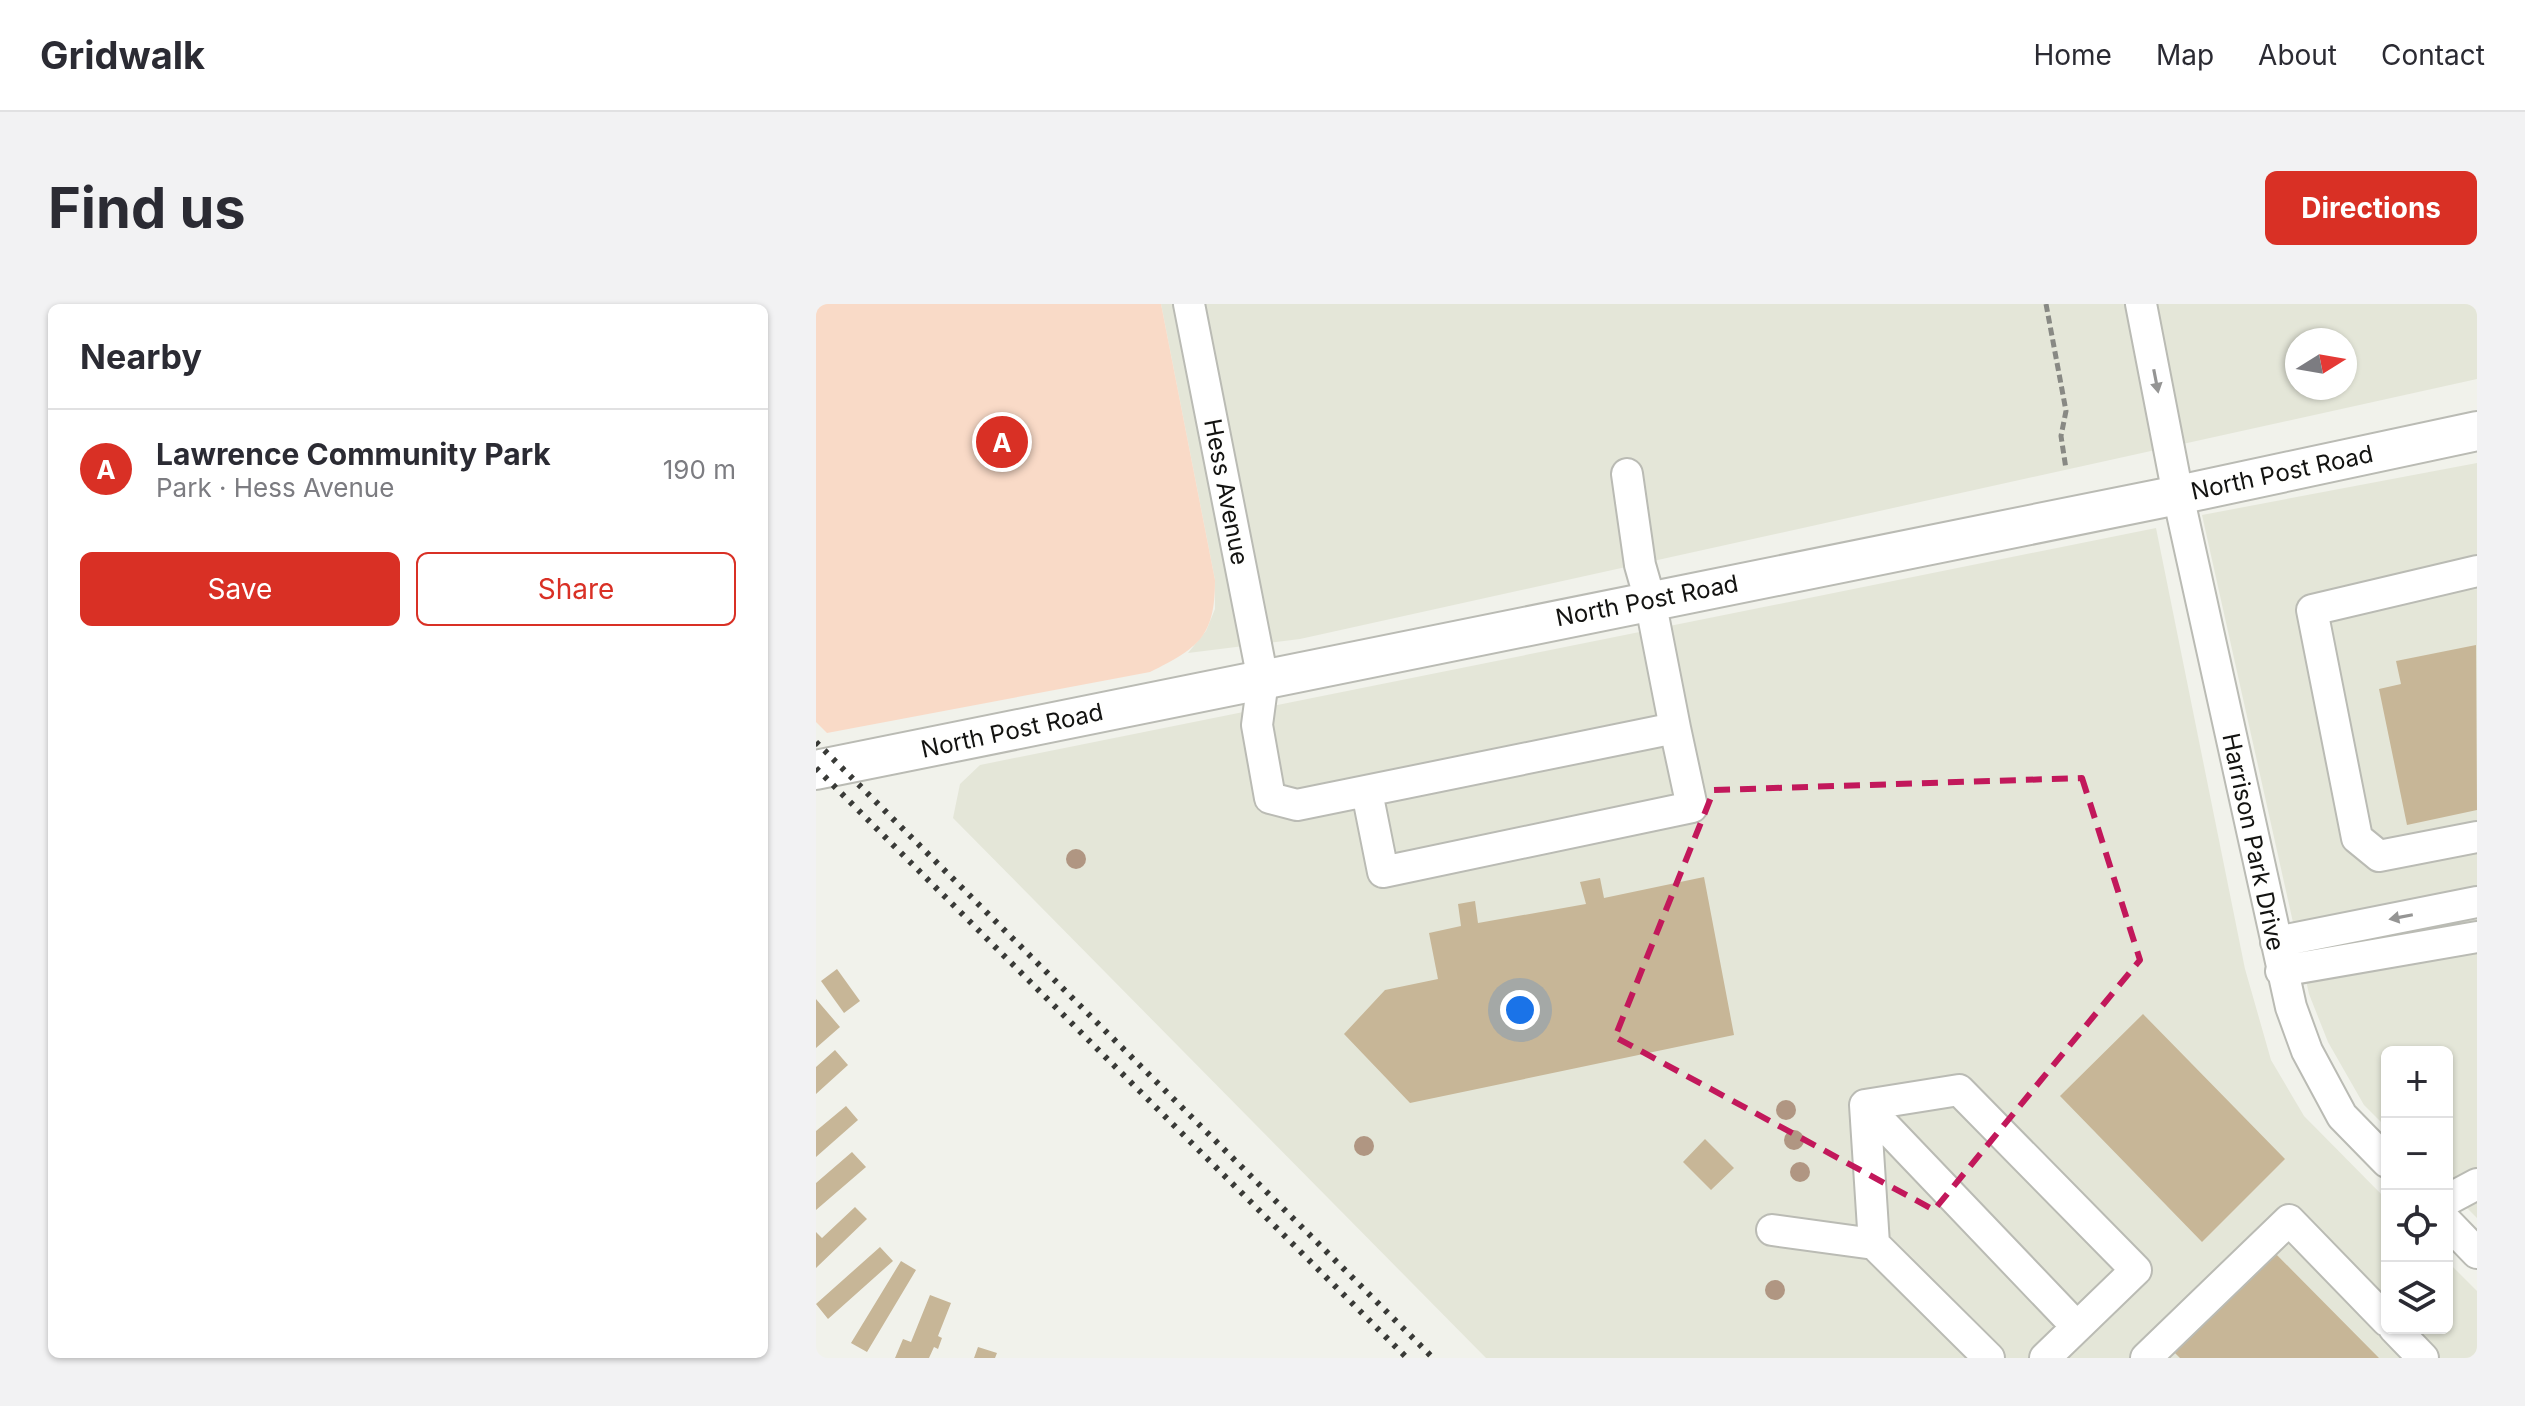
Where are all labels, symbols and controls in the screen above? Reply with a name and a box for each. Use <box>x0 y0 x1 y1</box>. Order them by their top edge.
text: Gridwalk <box>40 32 205 78</box>
text: Home <box>2033 38 2112 72</box>
text: Map <box>2156 38 2214 72</box>
text: About <box>2258 38 2337 72</box>
text: Contact <box>2381 38 2485 72</box>
button: Directions <box>2265 171 2477 245</box>
text: Find us <box>48 174 246 242</box>
north arrow <box>2285 328 2357 400</box>
text: Nearby <box>80 336 202 377</box>
one-way arrow <box>2150 368 2163 393</box>
pin: A <box>976 412 1028 472</box>
street label: Hess Avenue <box>1198 416 1255 567</box>
text: Lawrence Community Park <box>156 436 551 472</box>
street label: North Post Road <box>2188 439 2376 506</box>
text: A <box>96 454 116 485</box>
text: 190 m <box>663 454 736 485</box>
text: Park · Hess Avenue <box>156 472 394 503</box>
button: Save <box>80 552 400 626</box>
button: Share <box>416 552 736 626</box>
street label: North Post Road <box>1553 569 1741 632</box>
street label: North Post Road <box>918 697 1106 764</box>
street label: Harrison Park Drive <box>2216 730 2291 953</box>
one-way arrow <box>2388 912 2413 924</box>
your location <box>1500 990 1540 1030</box>
map controls <box>2381 1046 2453 1334</box>
button: + <box>2381 1046 2453 1118</box>
button: − <box>2381 1118 2453 1190</box>
button: locate <box>2381 1190 2453 1262</box>
button: layers <box>2381 1262 2453 1334</box>

